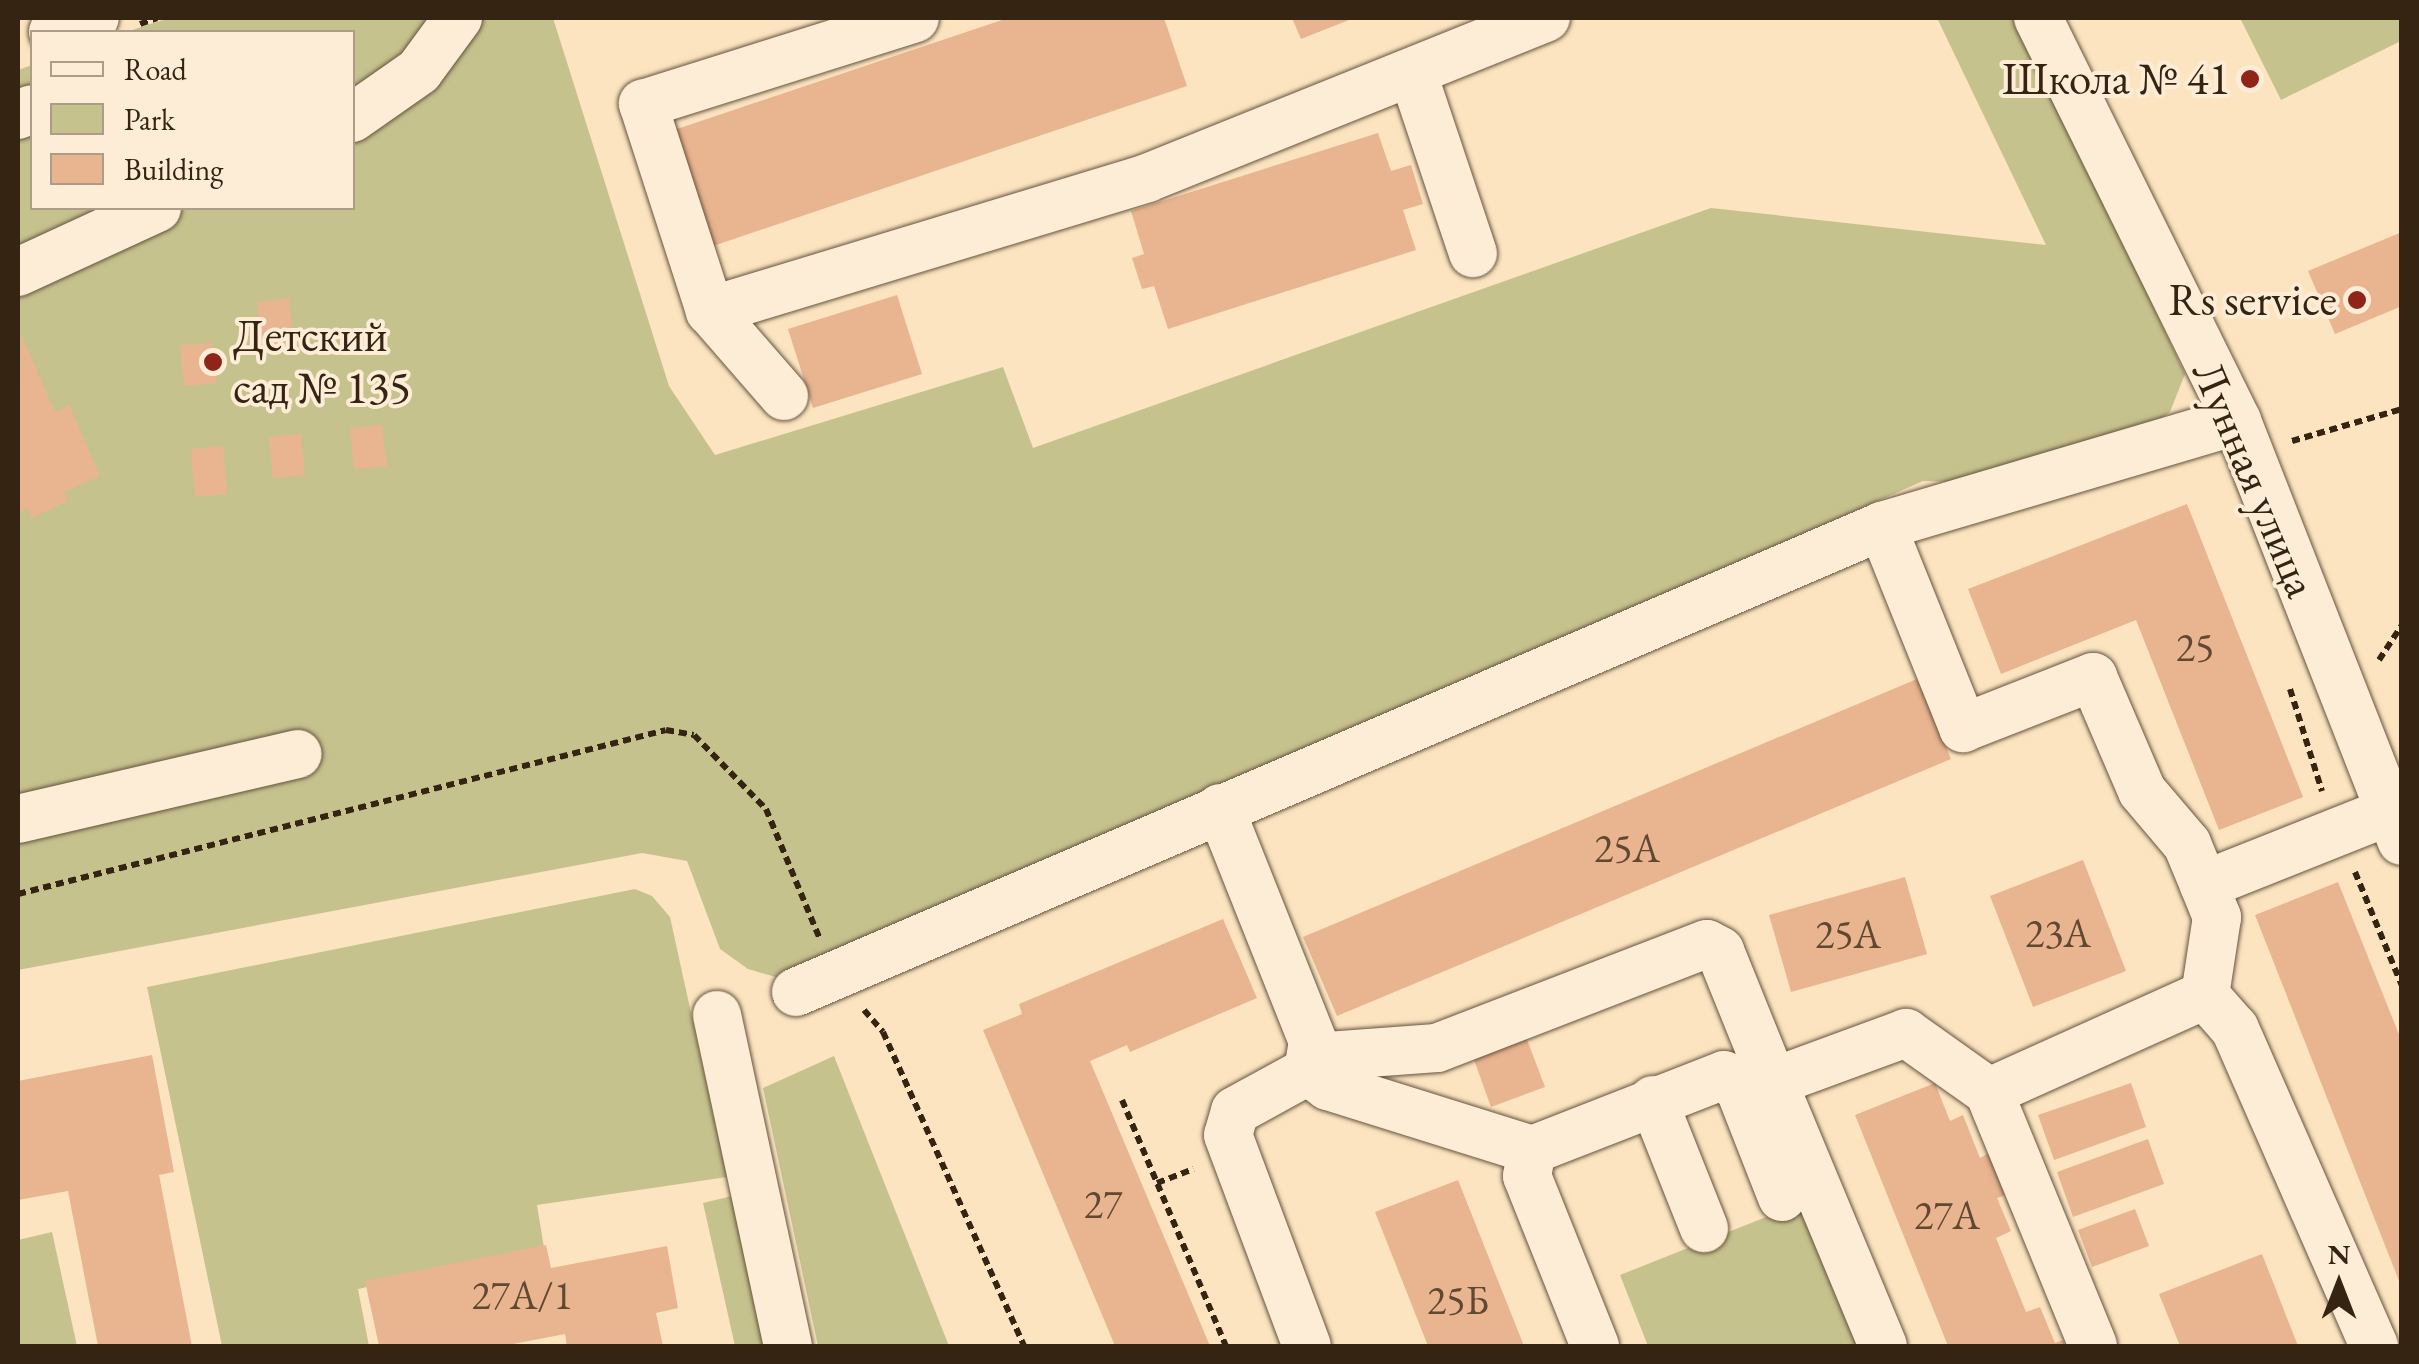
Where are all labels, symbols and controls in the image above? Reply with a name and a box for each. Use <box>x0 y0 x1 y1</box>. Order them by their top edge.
legend <box>30 30 355 210</box>
text: Road <box>124 50 187 89</box>
place label: Школа № 41 <box>2002 52 2230 106</box>
marker: Школа № 41 <box>2239 68 2261 90</box>
text: Park <box>124 100 175 139</box>
text: Building <box>124 150 223 189</box>
place label: Rs service <box>2169 273 2337 327</box>
marker: Rs service <box>2346 289 2368 311</box>
place label: Детский сад № 135 <box>233 309 411 415</box>
marker: Детский сад № 135 <box>202 351 224 373</box>
street label: Лунная улица <box>2181 353 2329 605</box>
house number: 25 <box>2176 623 2214 671</box>
house number: 25А <box>1594 824 1660 872</box>
house number: 23А <box>2025 909 2091 957</box>
house number: 25А <box>1815 910 1881 958</box>
house number: 27 <box>1084 1180 1122 1228</box>
house number: 27А <box>1914 1191 1980 1239</box>
north arrow <box>2289 1234 2389 1334</box>
text: N <box>2328 1236 2350 1272</box>
house number: 27А/1 <box>471 1271 573 1319</box>
house number: 25Б <box>1427 1276 1489 1324</box>

